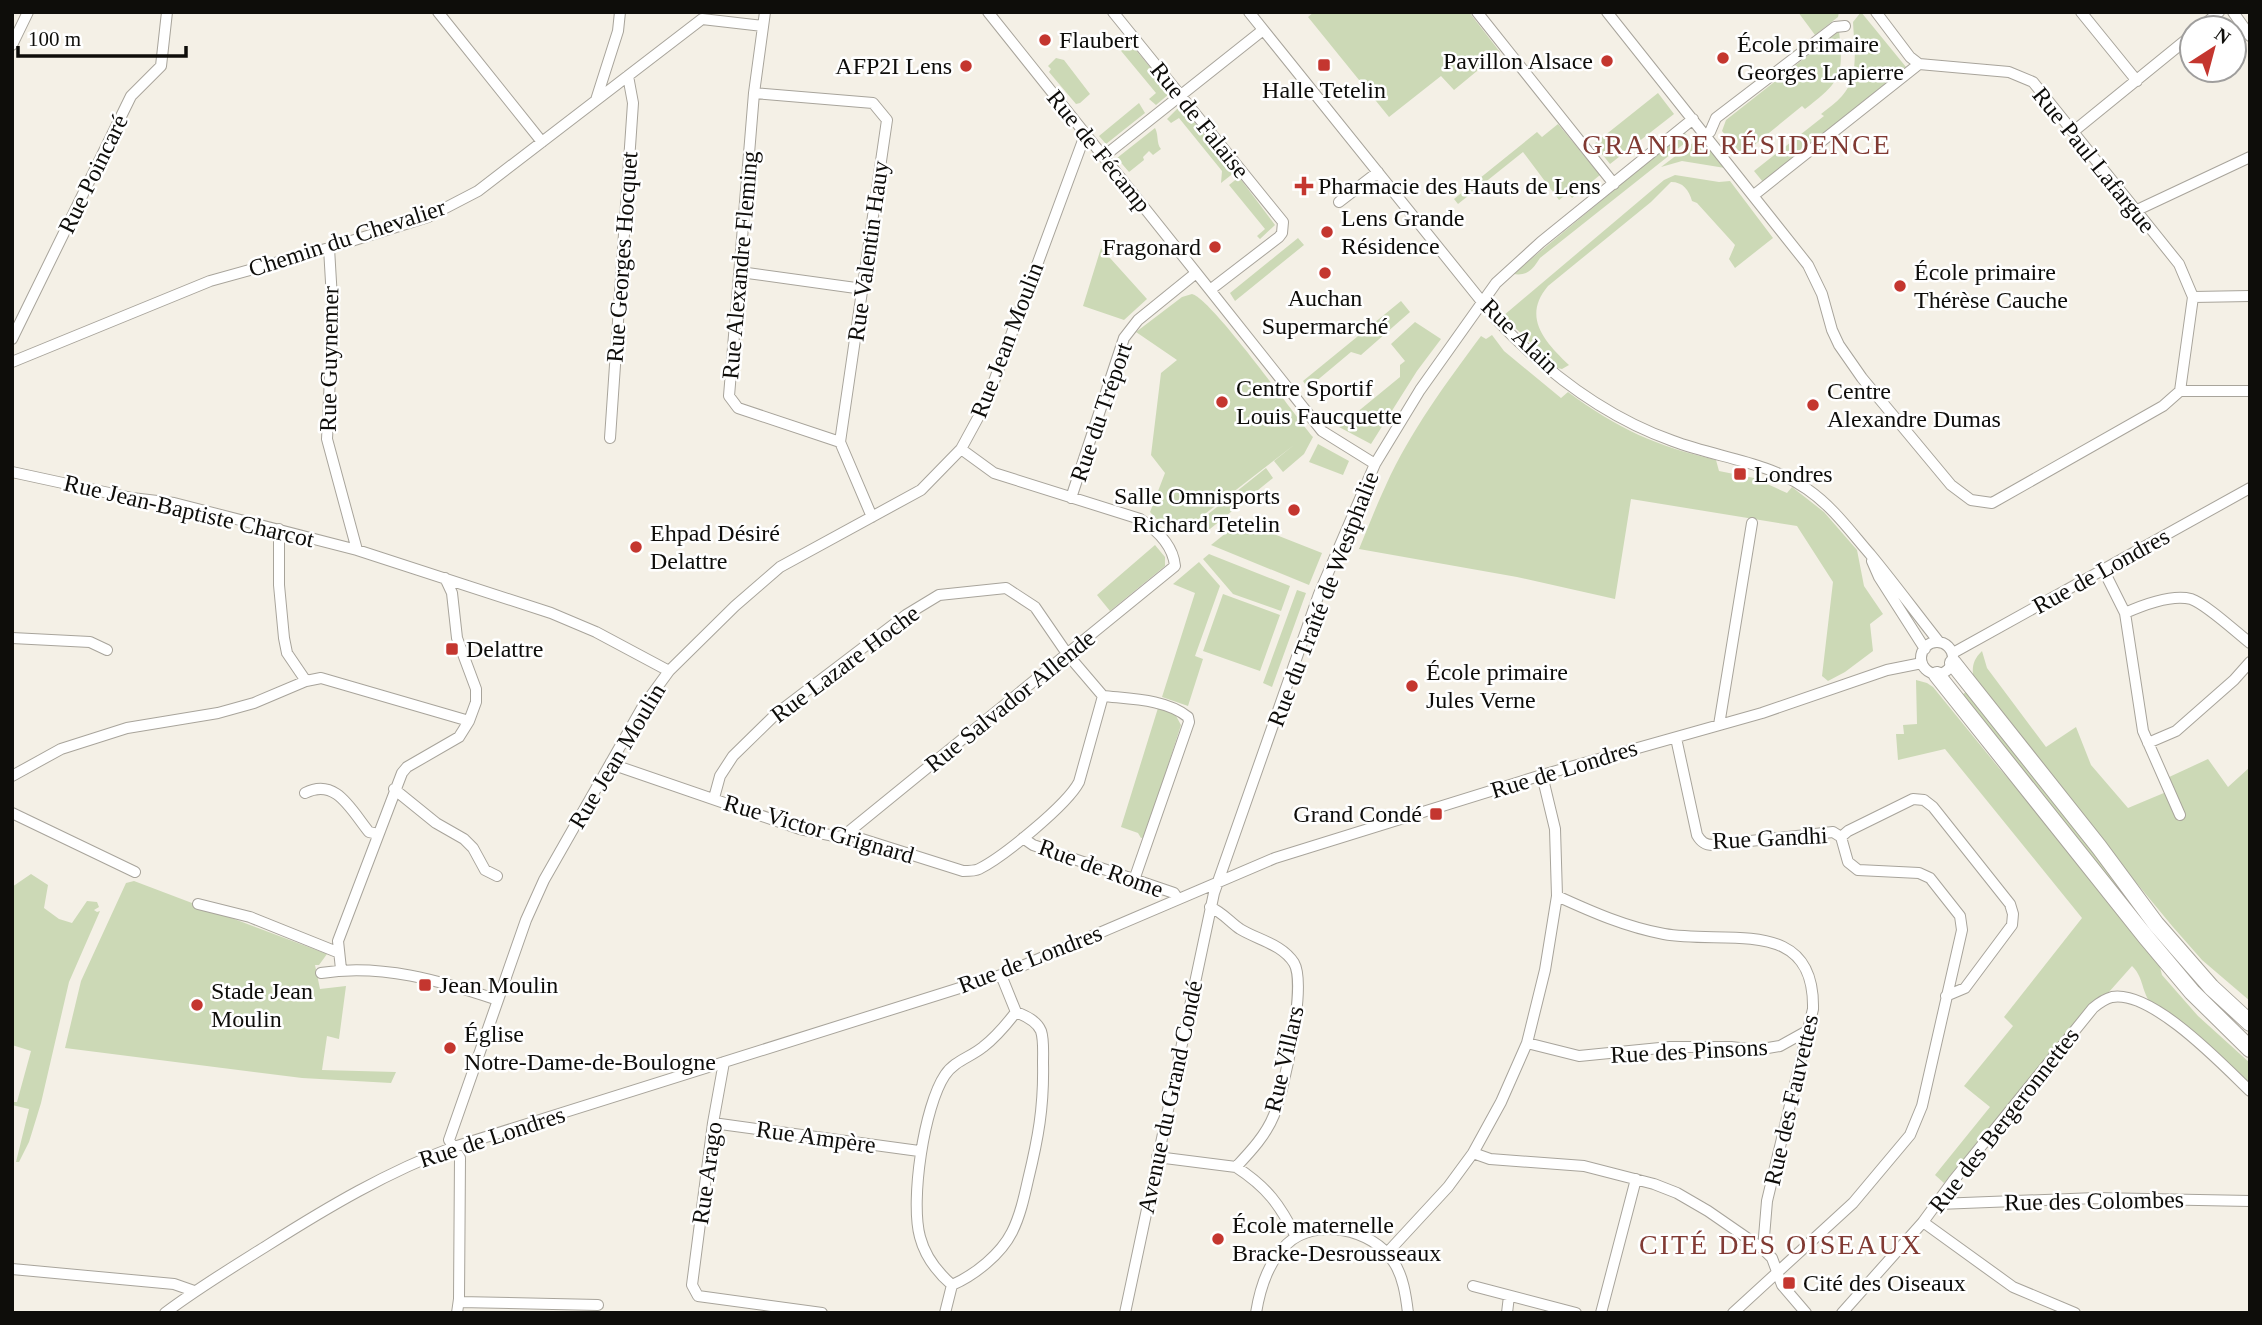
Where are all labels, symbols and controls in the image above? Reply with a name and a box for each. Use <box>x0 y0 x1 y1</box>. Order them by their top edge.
scale bar <box>18 14 186 58</box>
north arrow <box>2178 14 2248 84</box>
text: N <box>2211 23 2235 48</box>
text: 100 m <box>28 27 81 51</box>
place label: Flaubert <box>1059 27 1139 53</box>
place label: École primaire Georges Lapierre <box>1737 31 1904 85</box>
marker: Flaubert <box>1037 32 1053 48</box>
place label: Pavillon Alsace <box>1443 48 1593 74</box>
marker: École primaire Georges Lapierre <box>1715 50 1731 66</box>
place label: AFP2I Lens <box>835 53 952 79</box>
marker: Pavillon Alsace <box>1599 53 1615 69</box>
street label: Rue de Falaise <box>1145 57 1255 183</box>
marker: Halle Tetelin <box>1316 57 1332 73</box>
marker: AFP2I Lens <box>958 58 974 74</box>
place label: Halle Tetelin <box>1262 77 1386 103</box>
street label: Rue Paul Lafargue <box>2027 82 2161 238</box>
street label: Rue de Fécamp <box>1042 85 1156 217</box>
street label: Rue Poincaré <box>53 110 133 238</box>
district label: GRANDE RÉSIDENCE <box>1582 129 1892 160</box>
street label: Rue Georges Hocquet <box>602 150 642 363</box>
street label: Rue Alexandre Fleming <box>717 150 763 380</box>
street label: Rue Valentin Hauy <box>842 159 894 343</box>
place label: Pharmacie des Hauts de Lens <box>1318 173 1601 199</box>
marker: Pharmacie des Hauts de Lens <box>1296 178 1312 194</box>
street label: Chemin du Chevalier <box>245 194 449 282</box>
place label: Lens Grande Résidence <box>1341 205 1464 259</box>
marker: Lens Grande Résidence <box>1319 224 1335 240</box>
place label: Fragonard <box>1102 234 1201 260</box>
marker: Fragonard <box>1207 239 1223 255</box>
street label: Rue Jean Moulin <box>965 259 1049 421</box>
place label: École primaire Thérèse Cauche <box>1914 259 2068 313</box>
marker: Auchan Supermarché <box>1317 265 1333 281</box>
marker: École primaire Thérèse Cauche <box>1892 278 1908 294</box>
place label: Auchan Supermarché <box>1262 285 1388 339</box>
street label: Rue Guynemer <box>315 286 343 432</box>
street label: Rue Alain <box>1476 293 1564 379</box>
street label: Rue du Tréport <box>1065 339 1137 485</box>
place label: Centre Sportif Louis Faucquette <box>1236 375 1402 429</box>
place label: Centre Alexandre Dumas <box>1827 378 2001 432</box>
marker: Centre Sportif Louis Faucquette <box>1214 394 1230 410</box>
marker: Centre Alexandre Dumas <box>1805 397 1821 413</box>
place label: Londres <box>1754 461 1833 487</box>
marker: Londres <box>1732 466 1748 482</box>
street label: Rue du Traîté de Westphalie <box>1262 468 1384 730</box>
street label: Rue Jean-Baptiste Charcot <box>61 470 317 553</box>
place label: Salle Omnisports Richard Tetelin <box>1114 483 1280 537</box>
marker: Salle Omnisports Richard Tetelin <box>1286 502 1302 518</box>
place label: Ehpad Désiré Delattre <box>650 520 780 574</box>
street label: Rue de Londres <box>2028 523 2174 619</box>
marker: Ehpad Désiré Delattre <box>628 539 644 555</box>
street label: Rue Lazare Hoche <box>766 600 924 728</box>
street label: Rue Salvador Allende <box>920 625 1100 777</box>
place label: Delattre <box>466 636 543 662</box>
marker: Delattre <box>444 641 460 657</box>
place label: École primaire Jules Verne <box>1426 659 1568 713</box>
marker: École primaire Jules Verne <box>1404 678 1420 694</box>
street label: Rue Jean Moulin <box>564 679 670 833</box>
street label: Rue de Londres <box>1488 734 1640 804</box>
street label: Rue Victor Grignard <box>721 789 917 869</box>
place label: Grand Condé <box>1293 801 1422 827</box>
marker: Grand Condé <box>1428 806 1444 822</box>
street label: Rue Gandhi <box>1712 822 1829 854</box>
street label: Rue de Rome <box>1035 833 1167 903</box>
street label: Rue de Londres <box>954 920 1106 998</box>
place label: Jean Moulin <box>439 972 558 998</box>
marker: Jean Moulin <box>417 977 433 993</box>
place label: Stade Jean Moulin <box>211 978 313 1032</box>
street label: Avenue du Grand Condé <box>1133 978 1207 1216</box>
marker: Stade Jean Moulin <box>189 997 205 1013</box>
street label: Rue Villars <box>1259 1003 1309 1115</box>
street label: Rue des Fauvettes <box>1759 1012 1823 1188</box>
place label: Église Notre-Dame-de-Boulogne <box>464 1021 716 1075</box>
street label: Rue des Bergeronnettes <box>1924 1022 2084 1218</box>
street label: Rue des Pinsons <box>1610 1034 1768 1068</box>
marker: Église Notre-Dame-de-Boulogne <box>442 1040 458 1056</box>
street label: Rue de Londres <box>416 1101 568 1173</box>
street label: Rue Ampère <box>754 1116 878 1158</box>
street label: Rue Arago <box>687 1120 727 1226</box>
street label: Rue des Colombes <box>2004 1186 2184 1216</box>
place label: École maternelle Bracke-Desrousseaux <box>1232 1212 1441 1266</box>
district label: CITÉ DES OISEAUX <box>1639 1229 1923 1260</box>
marker: École maternelle Bracke-Desrousseaux <box>1210 1231 1226 1247</box>
place label: Cité des Oiseaux <box>1803 1270 1966 1296</box>
marker: Cité des Oiseaux <box>1781 1275 1797 1291</box>

